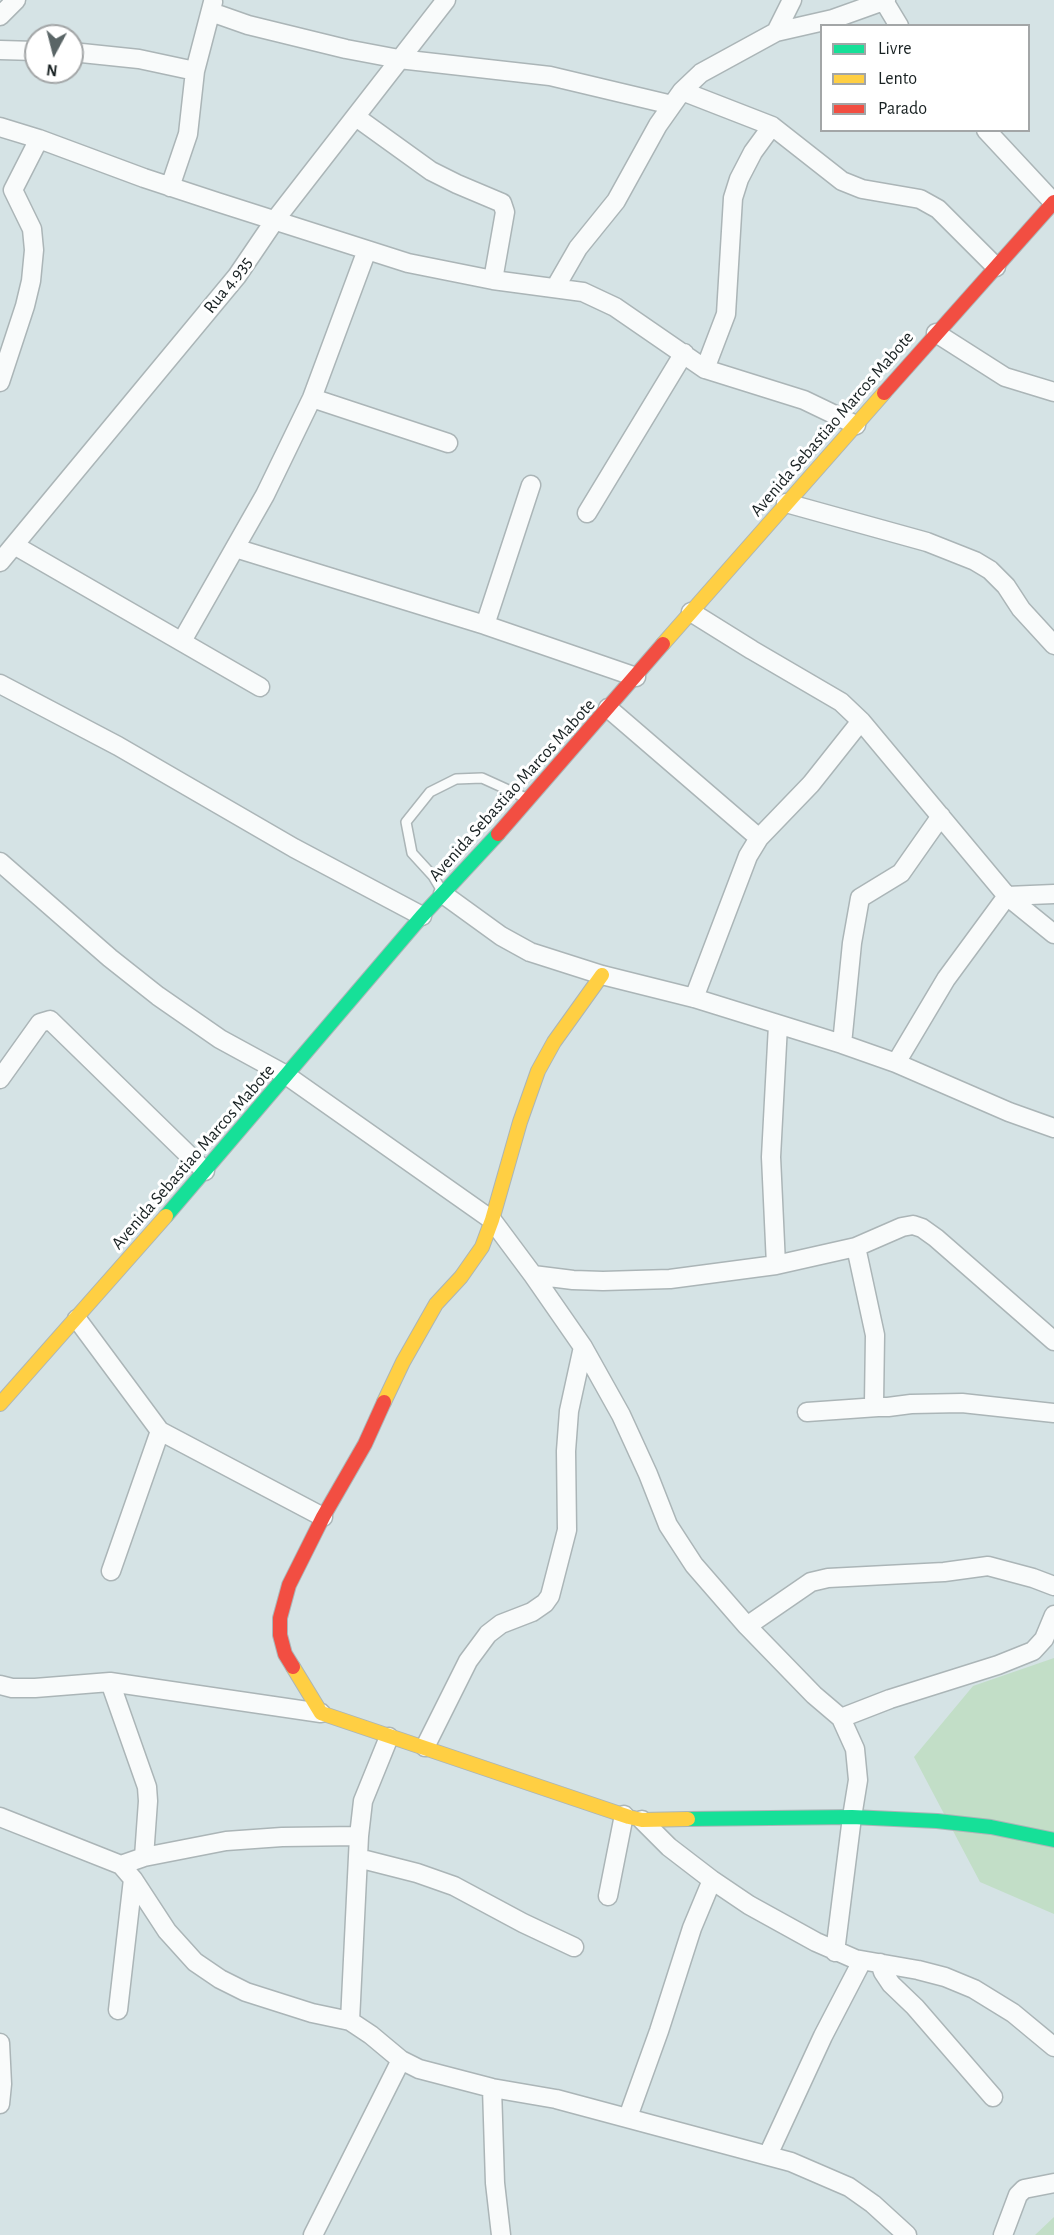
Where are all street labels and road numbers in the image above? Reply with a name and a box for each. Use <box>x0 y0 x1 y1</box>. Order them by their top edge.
street label: Rua 4.935 <box>199 252 257 318</box>
street label: Avenida Sebastiao Marcos Mabote <box>746 327 918 521</box>
street label: Avenida Sebastiao Marcos Mabote <box>424 694 600 886</box>
street label: Avenida Sebastiao Marcos Mabote <box>107 1060 279 1254</box>

